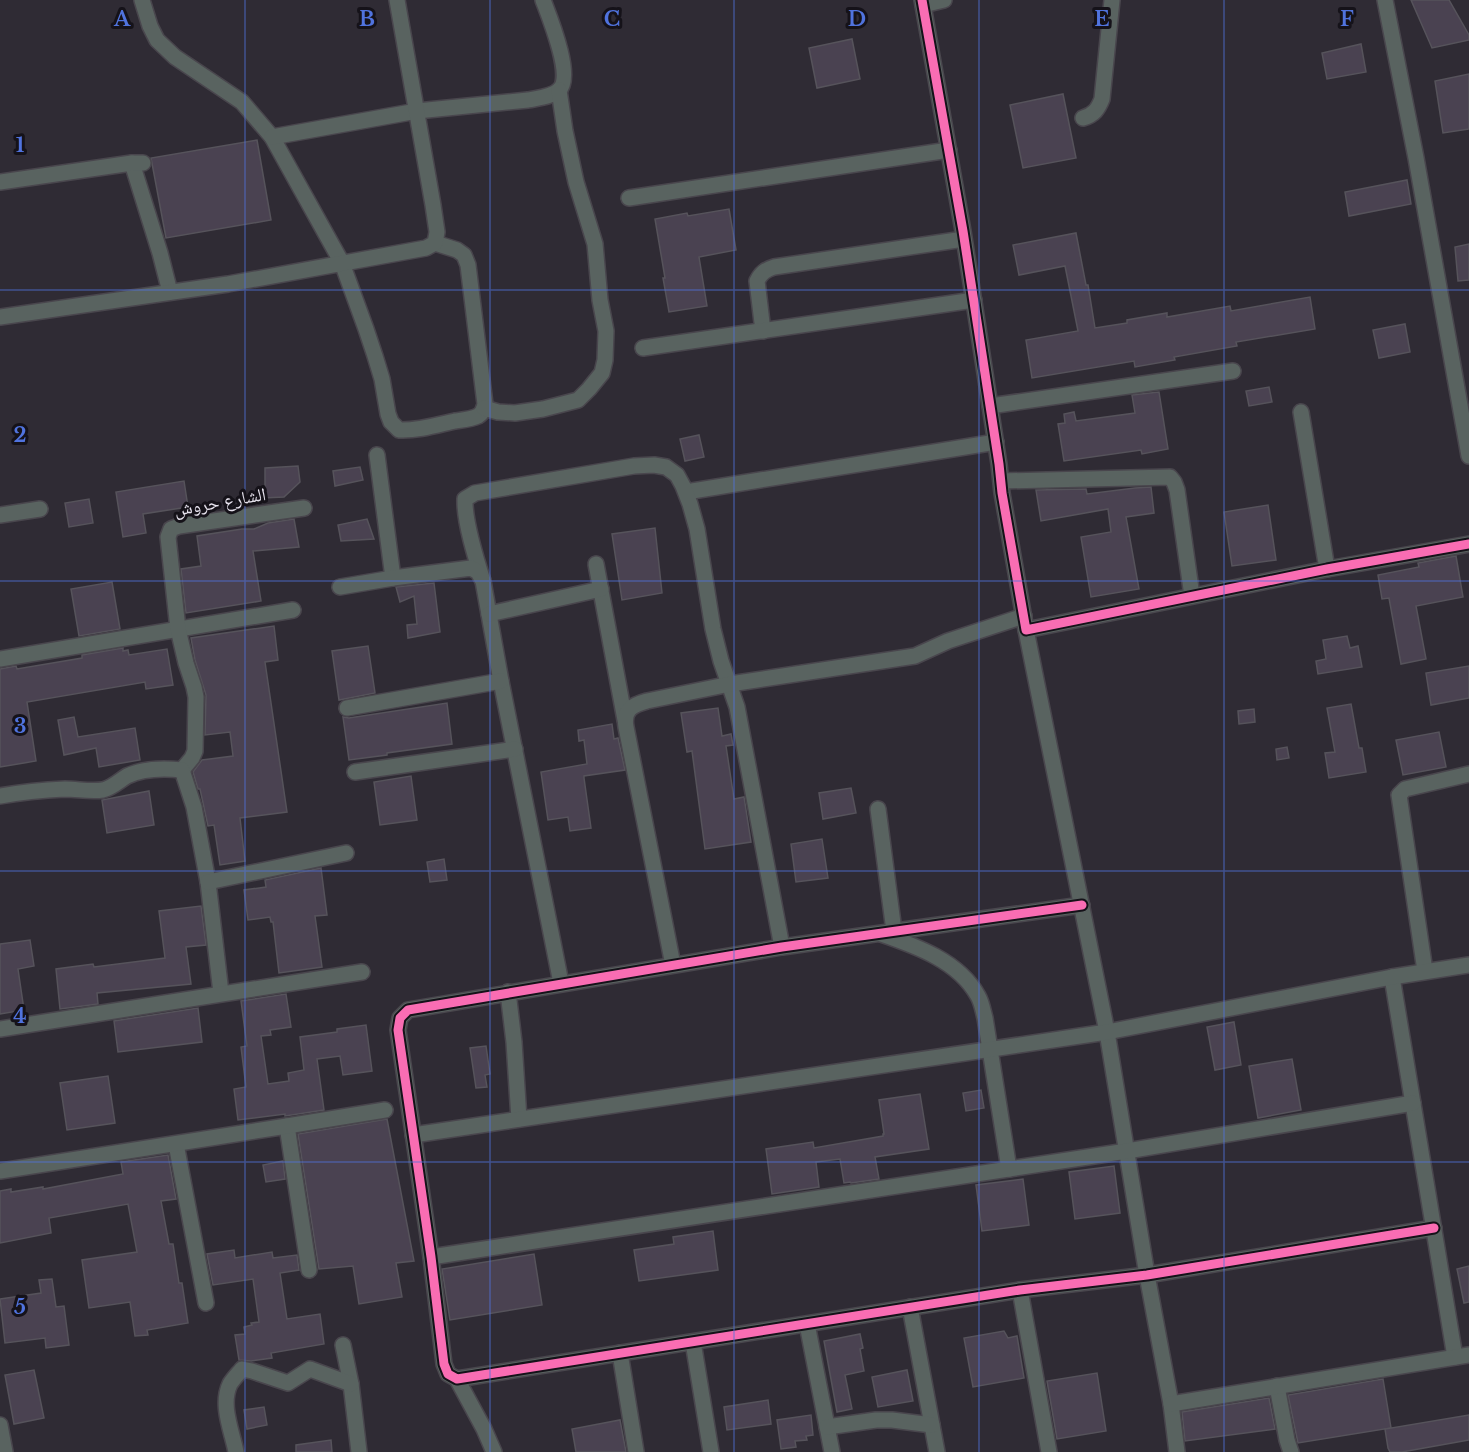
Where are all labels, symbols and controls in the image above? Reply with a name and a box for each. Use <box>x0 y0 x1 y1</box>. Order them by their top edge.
text: A <box>113 7 131 31</box>
text: B <box>359 7 375 31</box>
text: C <box>604 7 620 31</box>
text: D <box>848 7 866 31</box>
text: E <box>1094 7 1110 31</box>
text: F <box>1340 7 1354 31</box>
text: 1 <box>16 133 25 157</box>
text: 2 <box>13 423 27 447</box>
street label: الشارع حروش <box>172 483 268 521</box>
text: 3 <box>14 714 26 738</box>
text: 4 <box>13 1004 27 1028</box>
text: 5 <box>14 1295 26 1319</box>

